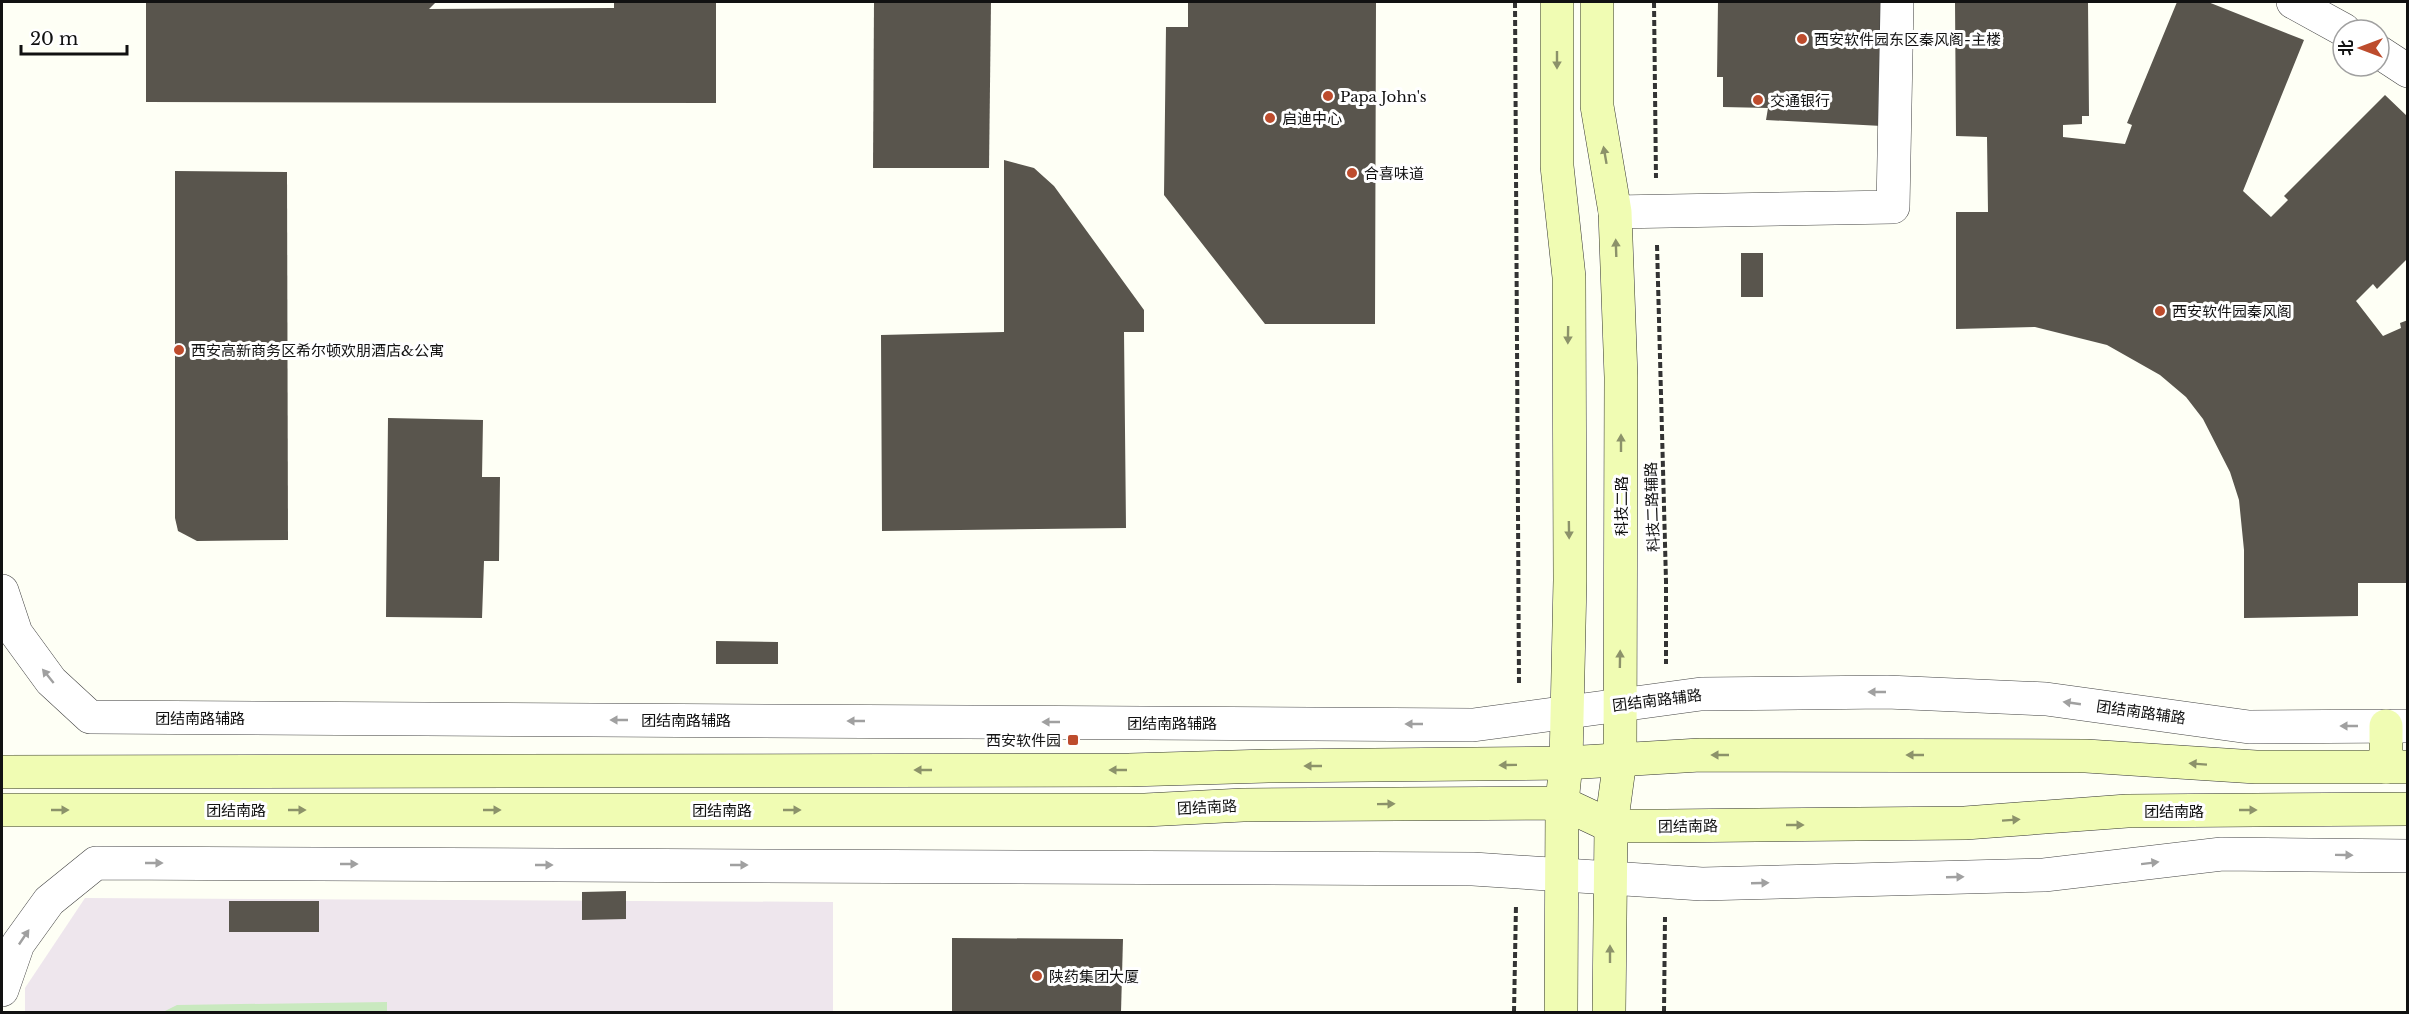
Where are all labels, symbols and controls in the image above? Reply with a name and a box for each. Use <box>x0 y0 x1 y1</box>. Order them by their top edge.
scale bar <box>21 18 128 56</box>
north arrow <box>2331 18 2391 78</box>
text: 20 m <box>30 28 78 50</box>
place label: 西安软件园东区秦风阁-主楼 <box>1814 30 2001 49</box>
marker: 西安软件园东区秦风阁-主楼 <box>1795 32 1809 46</box>
text: 北 <box>2336 40 2356 56</box>
one-way arrow <box>1552 50 1562 69</box>
place label: Papa John's <box>1340 87 1427 106</box>
marker: Papa John's <box>1321 89 1335 103</box>
place label: 交通银行 <box>1770 91 1830 110</box>
marker: 交通银行 <box>1751 93 1765 107</box>
place label: 启迪中心 <box>1282 109 1342 128</box>
marker: 启迪中心 <box>1263 111 1277 125</box>
one-way arrow <box>1600 145 1609 164</box>
place label: 合喜味道 <box>1364 164 1424 183</box>
marker: 合喜味道 <box>1345 166 1359 180</box>
one-way arrow <box>1612 239 1621 258</box>
place label: 西安软件园秦风阁 <box>2172 302 2292 321</box>
marker: 西安软件园秦风阁 <box>2153 304 2167 318</box>
one-way arrow <box>1563 326 1573 345</box>
place label: 西安高新商务区希尔顿欢朋酒店&公寓 <box>191 341 444 360</box>
marker: 西安高新商务区希尔顿欢朋酒店&公寓 <box>172 343 186 357</box>
one-way arrow <box>1616 434 1626 453</box>
street label: 科技二路辅路 <box>1641 462 1663 552</box>
street label: 科技二路 <box>1612 476 1631 536</box>
one-way arrow <box>1564 521 1574 540</box>
one-way arrow <box>1615 650 1625 669</box>
one-way arrow <box>42 668 55 684</box>
street label: 团结南路辅路 <box>1611 685 1703 715</box>
one-way arrow <box>1868 687 1887 697</box>
street label: 团结南路辅路 <box>2095 696 2187 728</box>
one-way arrow <box>2062 698 2081 708</box>
street label: 团结南路辅路 <box>155 709 245 728</box>
street label: 团结南路辅路 <box>641 711 731 730</box>
street label: 团结南路辅路 <box>1127 714 1217 733</box>
one-way arrow <box>610 715 629 725</box>
one-way arrow <box>847 716 866 726</box>
one-way arrow <box>1042 717 1061 727</box>
one-way arrow <box>1405 719 1424 729</box>
one-way arrow <box>2340 721 2359 731</box>
place label: 西安软件园 <box>986 731 1061 750</box>
marker: 西安软件园 <box>1066 733 1080 747</box>
one-way arrow <box>1710 750 1729 760</box>
one-way arrow <box>1905 750 1924 760</box>
one-way arrow <box>2188 759 2207 768</box>
one-way arrow <box>1498 760 1517 769</box>
one-way arrow <box>1303 761 1322 771</box>
one-way arrow <box>913 765 932 775</box>
one-way arrow <box>1108 765 1127 775</box>
street label: 团结南路 <box>1177 796 1237 818</box>
one-way arrow <box>1376 799 1395 808</box>
street label: 团结南路 <box>206 801 266 820</box>
street label: 团结南路 <box>692 801 752 820</box>
street label: 团结南路 <box>2144 802 2204 821</box>
one-way arrow <box>50 805 69 815</box>
one-way arrow <box>287 805 306 815</box>
one-way arrow <box>482 805 501 815</box>
one-way arrow <box>782 805 801 815</box>
one-way arrow <box>2239 806 2258 815</box>
one-way arrow <box>2002 815 2021 825</box>
street label: 团结南路 <box>1658 816 1718 836</box>
one-way arrow <box>1786 820 1805 829</box>
one-way arrow <box>2335 851 2354 860</box>
one-way arrow <box>145 858 164 868</box>
one-way arrow <box>2140 858 2159 867</box>
one-way arrow <box>340 859 359 869</box>
one-way arrow <box>535 860 554 869</box>
one-way arrow <box>730 860 749 870</box>
one-way arrow <box>1946 873 1965 882</box>
one-way arrow <box>1751 878 1770 887</box>
one-way arrow <box>18 929 30 945</box>
one-way arrow <box>1605 945 1615 964</box>
place label: 陕药集团大厦 <box>1049 967 1139 986</box>
marker: 陕药集团大厦 <box>1030 969 1044 983</box>

